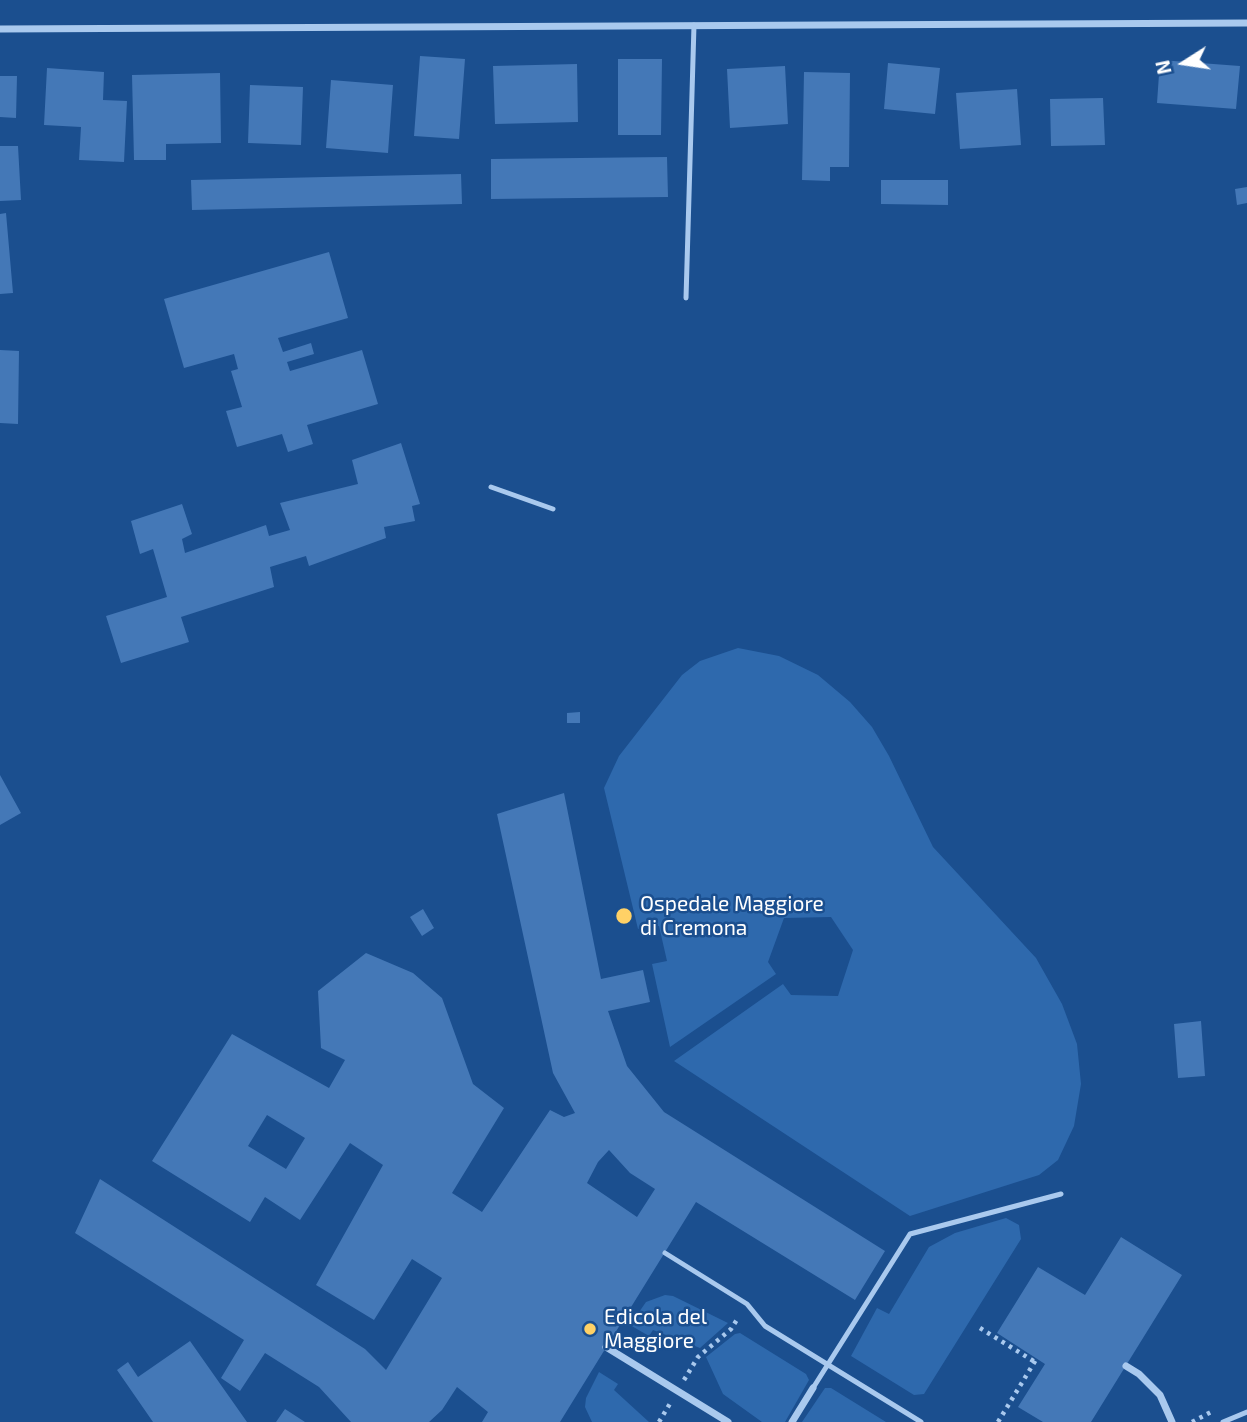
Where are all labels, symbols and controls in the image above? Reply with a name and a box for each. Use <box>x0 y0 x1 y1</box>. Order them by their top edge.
north arrow <box>1149 28 1219 98</box>
text: N <box>1150 58 1176 77</box>
place label: Ospedale Maggiore di Cremona <box>640 891 824 941</box>
marker: Ospedale Maggiore di Cremona <box>614 906 634 926</box>
place label: Edicola del Maggiore <box>604 1304 707 1354</box>
marker: Edicola del Maggiore <box>582 1321 598 1337</box>

